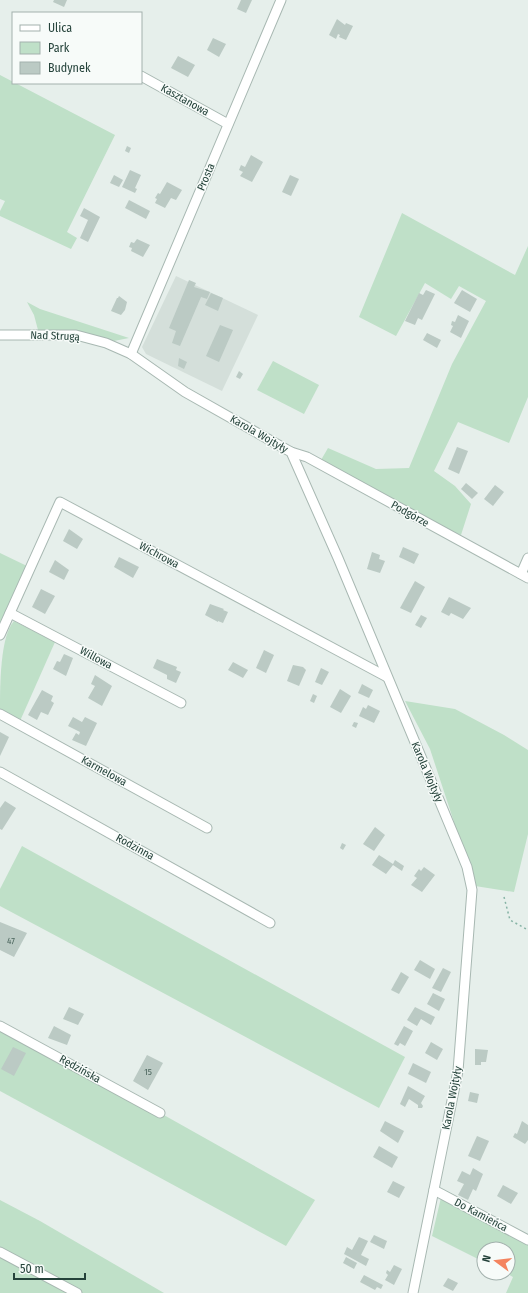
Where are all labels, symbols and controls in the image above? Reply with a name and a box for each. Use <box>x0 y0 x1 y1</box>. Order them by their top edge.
legend <box>12 12 142 84</box>
text: Ulica <box>48 21 72 35</box>
text: Park <box>48 41 70 55</box>
text: Budynek <box>48 61 91 75</box>
street label: Kasztanowa <box>159 81 211 119</box>
street label: Prosta <box>194 161 218 193</box>
street label: Nad Strugą <box>30 329 80 343</box>
street label: Karola Wojtyły <box>228 412 290 456</box>
street label: Podgórze <box>389 498 431 530</box>
street label: Wichrowa <box>137 539 181 571</box>
street label: Willowa <box>77 644 115 672</box>
street label: Karola Wojtyły <box>408 740 446 804</box>
street label: Karmelowa <box>79 753 129 789</box>
street label: Rodzinna <box>114 831 156 863</box>
house number: 47 <box>7 936 15 946</box>
street label: Rędzińska <box>57 1052 103 1086</box>
street label: Karola Wojtyły <box>439 1065 465 1131</box>
house number: 15 <box>144 1067 152 1077</box>
street label: Do Kamieńca <box>452 1196 510 1234</box>
north arrow <box>476 1241 516 1281</box>
text: N <box>480 1254 494 1263</box>
scale bar <box>14 1255 85 1281</box>
text: 50 m <box>20 1262 44 1276</box>

